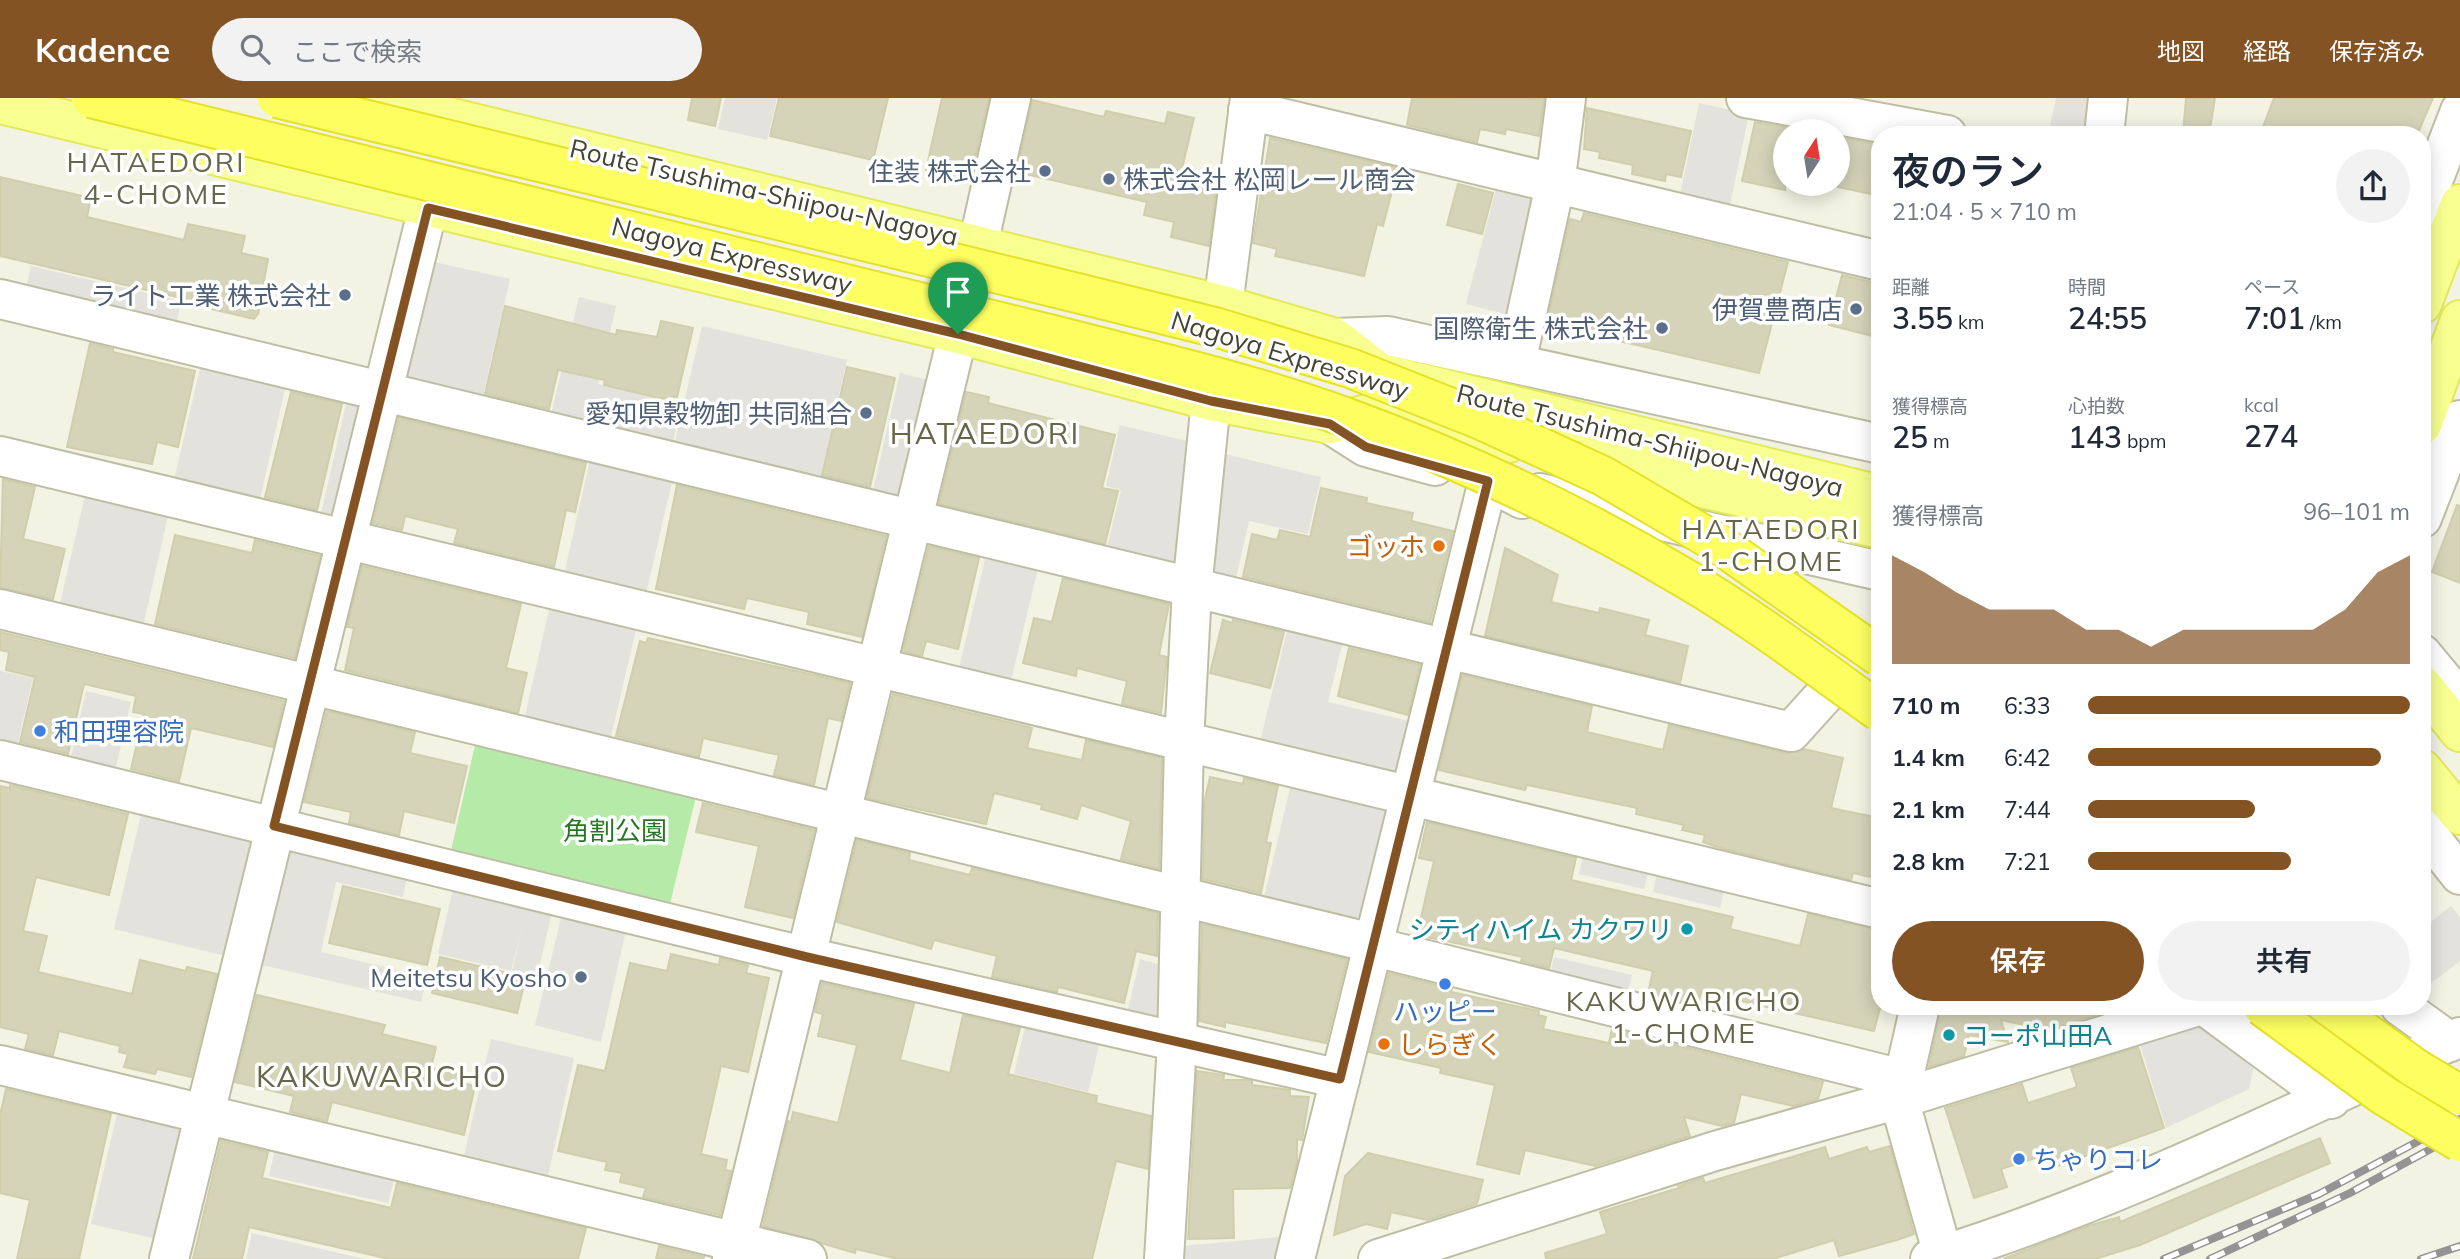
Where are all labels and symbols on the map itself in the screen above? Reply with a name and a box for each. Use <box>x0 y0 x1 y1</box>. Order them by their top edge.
north arrow <box>1773 119 1850 196</box>
street label: Route Tsushima-Shiipou-Nagoya <box>567 131 961 253</box>
district label: HATAEDORI 4-CHOME <box>67 144 245 211</box>
place label: 住装 株式会社 <box>868 155 1031 188</box>
marker: 住装 株式会社 <box>1037 163 1053 179</box>
place label: 株式会社 松岡レール商会 <box>1123 163 1416 196</box>
marker: 株式会社 松岡レール商会 <box>1101 171 1117 187</box>
street label: Nagoya Expressway <box>608 209 856 301</box>
pin <box>928 262 988 334</box>
place label: ライト工業 株式会社 <box>90 279 331 312</box>
marker: ライト工業 株式会社 <box>337 287 353 303</box>
place label: 伊賀豊商店 <box>1712 293 1842 326</box>
marker: 伊賀豊商店 <box>1848 301 1864 317</box>
street label: Nagoya Expressway <box>1167 303 1413 407</box>
place label: 国際衛生 株式会社 <box>1433 312 1648 345</box>
marker: 国際衛生 株式会社 <box>1654 320 1670 336</box>
street label: Route Tsushima-Shiipou-Nagoya <box>1453 376 1847 504</box>
place label: 愛知県穀物卸 共同組合 <box>585 397 852 430</box>
marker: 愛知県穀物卸 共同組合 <box>858 405 874 421</box>
district label: HATAEDORI <box>890 414 1080 452</box>
district label: HATAEDORI 1-CHOME <box>1682 511 1860 578</box>
place label: ゴッホ <box>1347 530 1425 563</box>
marker: ゴッホ <box>1431 538 1447 554</box>
place label: 和田理容院 <box>54 715 184 748</box>
marker: 和田理容院 <box>32 723 48 739</box>
park label: 角割公園 <box>563 814 667 847</box>
place label: シティハイム カクワリ <box>1409 913 1673 946</box>
marker: シティハイム カクワリ <box>1679 921 1695 937</box>
place label: Meitetsu Kyosho <box>370 961 567 994</box>
marker: Meitetsu Kyosho <box>573 969 589 985</box>
marker: ハッピー <box>1437 976 1453 992</box>
district label: KAKUWARICHO 1-CHOME <box>1566 983 1802 1050</box>
place label: ハッピー <box>1393 995 1497 1028</box>
place label: コーポ山田A <box>1963 1019 2112 1052</box>
marker: コーポ山田A <box>1941 1027 1957 1043</box>
place label: しらぎく <box>1398 1028 1503 1061</box>
marker: しらぎく <box>1376 1036 1392 1052</box>
district label: KAKUWARICHO <box>256 1057 508 1095</box>
place label: ちゃりコレ <box>2033 1143 2163 1176</box>
marker: ちゃりコレ <box>2011 1151 2027 1167</box>

